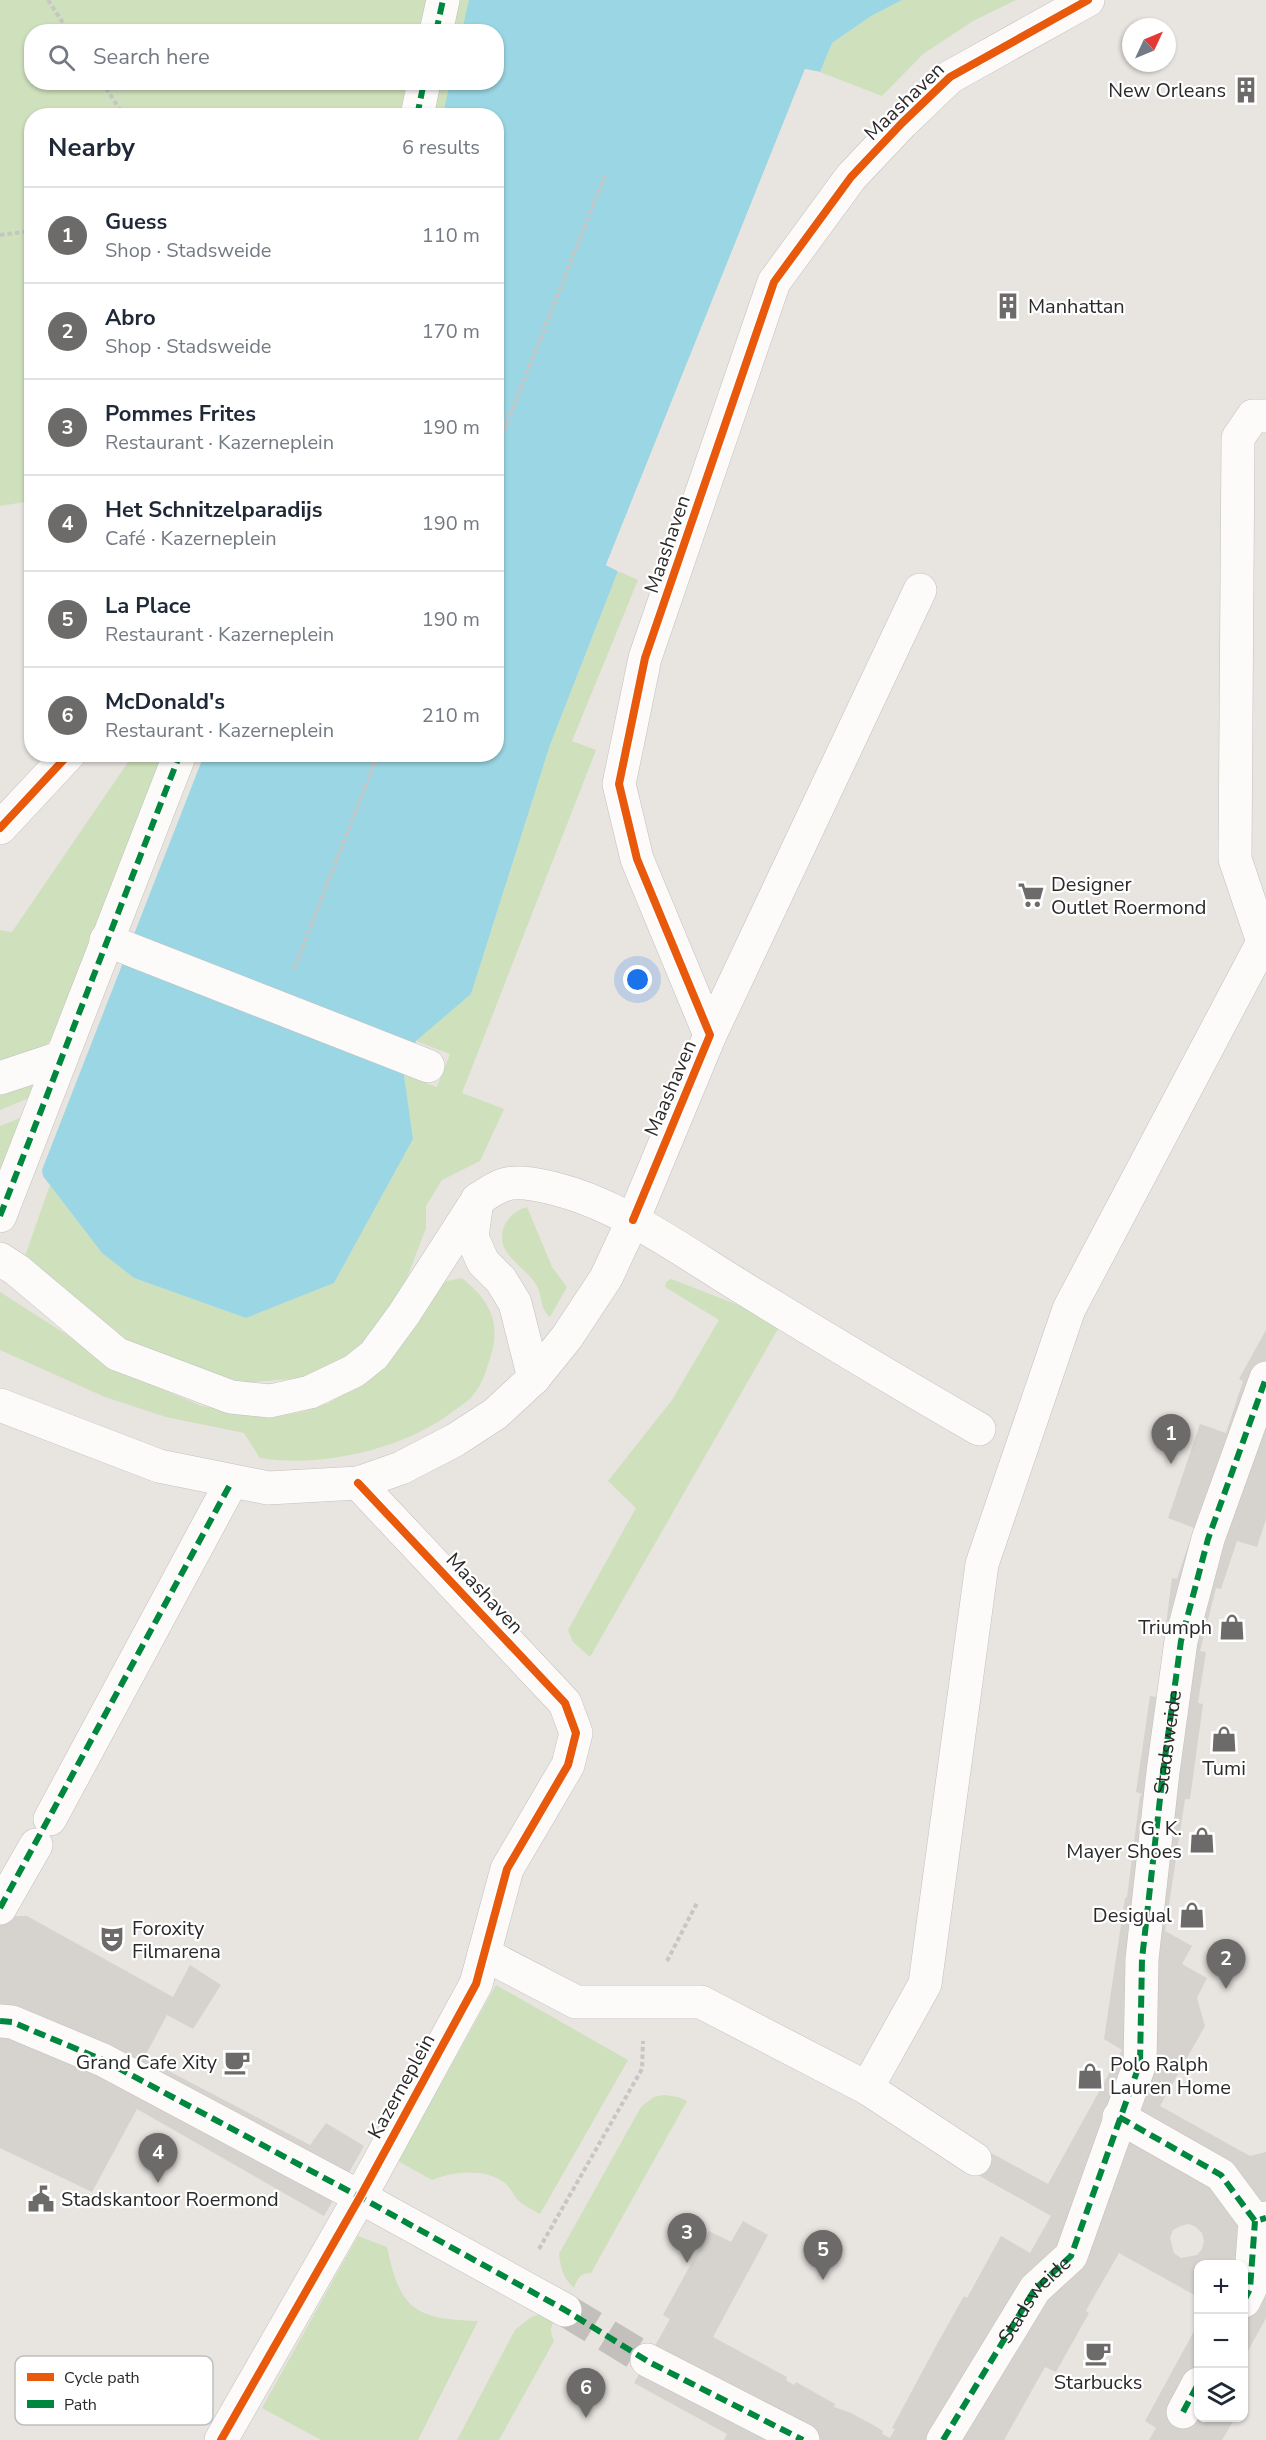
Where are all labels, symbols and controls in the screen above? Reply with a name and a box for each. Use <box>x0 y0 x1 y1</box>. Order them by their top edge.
north arrow <box>1122 18 1176 72</box>
search box <box>24 24 504 90</box>
icon: search <box>45 41 78 74</box>
text: Search here <box>93 42 210 72</box>
street label: Maashaven <box>858 56 950 146</box>
building icon: New Orleans <box>1231 75 1261 105</box>
place label: New Orleans <box>1108 77 1226 104</box>
text: Nearby <box>48 130 135 165</box>
text: 6 results <box>402 134 480 161</box>
text: Guess <box>105 207 167 237</box>
text: 1 <box>62 222 74 249</box>
text: 110 m <box>422 222 480 249</box>
text: Shop · Stadsweide <box>105 237 271 264</box>
building icon: Manhattan <box>993 291 1023 321</box>
place label: Manhattan <box>1028 293 1125 320</box>
text: Abro <box>105 303 156 333</box>
text: 2 <box>62 318 74 345</box>
text: 170 m <box>422 318 480 345</box>
text: Shop · Stadsweide <box>105 333 271 360</box>
text: Pommes Frites <box>105 399 256 429</box>
text: 3 <box>62 414 74 441</box>
text: 190 m <box>422 414 480 441</box>
text: Restaurant · Kazerneplein <box>105 429 334 456</box>
street label: Maashaven <box>638 492 697 597</box>
text: Het Schnitzelparadijs <box>105 495 323 525</box>
text: 4 <box>62 510 74 537</box>
text: 190 m <box>422 510 480 537</box>
text: Café · Kazerneplein <box>105 525 277 552</box>
text: La Place <box>105 591 191 621</box>
text: 5 <box>62 606 74 633</box>
text: 190 m <box>422 606 480 633</box>
text: Restaurant · Kazerneplein <box>105 621 334 648</box>
text: McDonald's <box>105 687 225 717</box>
text: 6 <box>62 702 74 729</box>
text: 210 m <box>422 702 480 729</box>
text: Restaurant · Kazerneplein <box>105 717 334 744</box>
place label: Designer Outlet Roermond <box>1051 871 1206 921</box>
supermarket icon: Designer Outlet Roermond <box>1016 880 1046 910</box>
your location <box>623 965 652 994</box>
street label: Maashaven <box>638 1036 703 1140</box>
pin: 1 <box>1152 1414 1190 1464</box>
street label: Maashaven <box>440 1547 529 1640</box>
shop icon: Triumph <box>1217 1612 1247 1642</box>
place label: Triumph <box>1138 1614 1212 1641</box>
street label: Stadsweide <box>1148 1688 1188 1796</box>
shop icon: Tumi <box>1209 1724 1239 1754</box>
place label: Tumi <box>1202 1755 1246 1782</box>
place label: G. K. Mayer Shoes <box>1066 1815 1182 1865</box>
shop icon: G. K. Mayer Shoes <box>1187 1825 1217 1855</box>
shop icon: Desigual <box>1177 1900 1207 1930</box>
place label: Desigual <box>1093 1902 1172 1929</box>
place label: Foroxity Filmarena <box>132 1915 221 1965</box>
theatre icon: Foroxity Filmarena <box>97 1924 127 1954</box>
pin: 2 <box>1206 1940 1246 1989</box>
street label: Kazerneplein <box>361 2029 441 2144</box>
cafe icon: Grand Cafe Xity <box>222 2047 252 2077</box>
place label: Grand Cafe Xity <box>76 2049 218 2076</box>
place label: Polo Ralph Lauren Home <box>1110 2051 1231 2101</box>
shop icon: Polo Ralph Lauren Home <box>1075 2061 1105 2091</box>
pin: 4 <box>138 2134 178 2183</box>
public building icon: Stadskantoor Roermond <box>26 2184 56 2214</box>
place label: Stadskantoor Roermond <box>61 2186 279 2213</box>
pin: 3 <box>668 2214 706 2263</box>
pin: 5 <box>804 2230 842 2280</box>
street label: Stadsweide <box>992 2250 1077 2349</box>
map controls <box>1194 2260 1248 2422</box>
button: + <box>1194 2260 1248 2314</box>
button: − <box>1194 2314 1248 2368</box>
cafe icon: Starbucks <box>1083 2338 1113 2368</box>
legend <box>15 2356 213 2425</box>
text: Cycle path <box>64 2367 140 2389</box>
pin: 6 <box>566 2368 606 2418</box>
button: layers <box>1194 2368 1248 2422</box>
place label: Starbucks <box>1054 2369 1142 2396</box>
text: Path <box>64 2394 97 2416</box>

